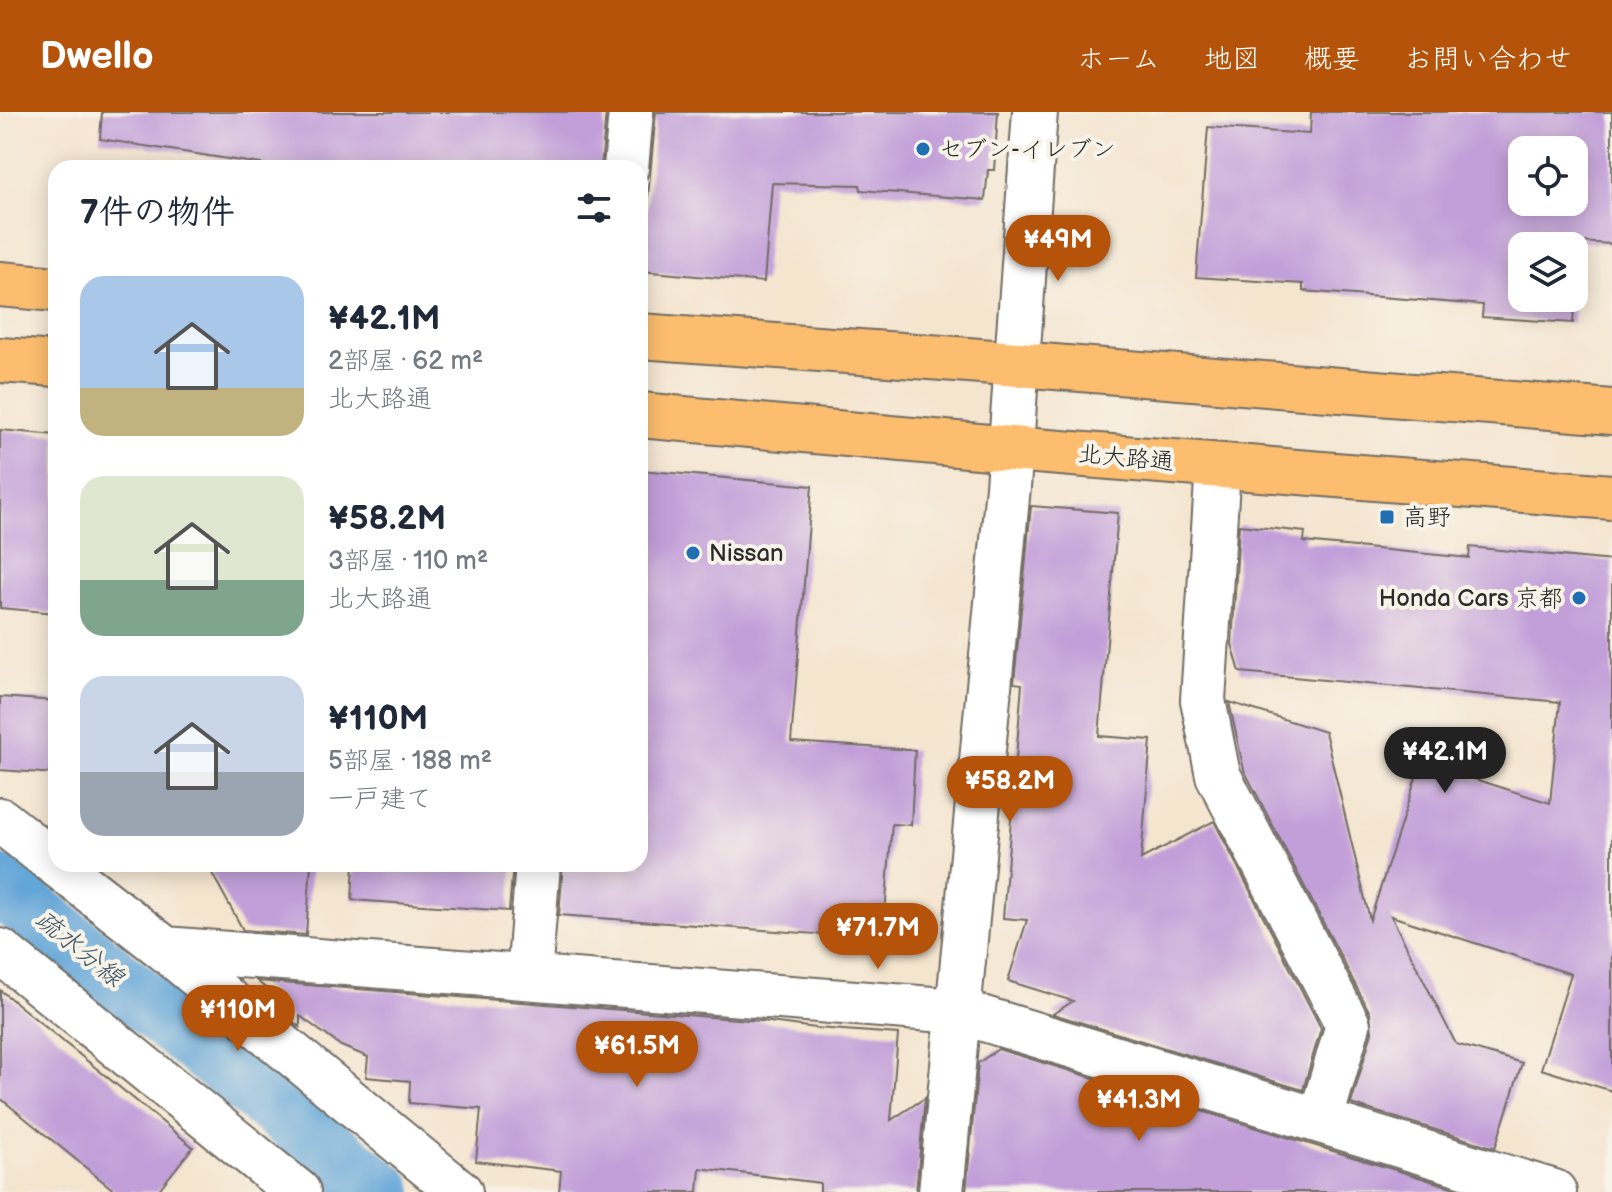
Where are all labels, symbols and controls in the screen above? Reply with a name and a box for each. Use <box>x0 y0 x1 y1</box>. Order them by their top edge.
text: Dwello <box>40 34 154 79</box>
text: ホーム <box>1077 43 1160 76</box>
text: 地図 <box>1204 43 1260 76</box>
text: 概要 <box>1304 43 1360 76</box>
text: お問い合わせ <box>1404 43 1572 76</box>
place label: セブン-イレブン <box>939 135 1116 164</box>
map controls <box>1508 136 1588 312</box>
button: locate <box>1508 136 1588 216</box>
marker: セブン-イレブン <box>914 140 932 158</box>
icon: filters <box>572 186 616 230</box>
text: 7件の物件 <box>80 192 235 233</box>
pin: ¥49M <box>1011 215 1105 283</box>
text: ¥49M <box>1024 225 1092 256</box>
button: layers <box>1508 232 1588 312</box>
text: ¥42.1M <box>328 298 440 339</box>
icon: home <box>144 308 240 404</box>
text: 2部屋 · 62 m² <box>328 346 483 377</box>
text: 北大路通 <box>328 384 432 415</box>
street label: 北大路通 <box>1077 439 1175 477</box>
text: ¥58.2M <box>328 498 446 539</box>
place label: 高野 <box>1403 503 1451 532</box>
icon: home <box>144 508 240 604</box>
marker: 高野 <box>1378 508 1396 526</box>
place label: Nissan <box>709 539 784 568</box>
marker: Nissan <box>684 544 702 562</box>
text: 3部屋 · 110 m² <box>328 546 488 577</box>
text: 北大路通 <box>328 584 432 615</box>
place label: Honda Cars 京都 <box>1379 584 1563 613</box>
marker: Honda Cars 京都 <box>1570 589 1588 607</box>
text: ¥110M <box>328 698 428 739</box>
icon: home <box>144 708 240 804</box>
pin: ¥42.1M <box>1380 727 1510 795</box>
text: ¥42.1M <box>1402 737 1488 768</box>
text: 5部屋 · 188 m² <box>328 746 492 777</box>
pin: ¥58.2M <box>945 756 1075 824</box>
text: ¥58.2M <box>965 766 1055 797</box>
text: 一戸建て <box>328 784 432 815</box>
pin: ¥71.7M <box>813 903 943 971</box>
water label: 疏水分線 <box>29 904 130 994</box>
text: ¥71.7M <box>836 913 920 944</box>
pin: ¥110M <box>182 985 294 1053</box>
text: ¥110M <box>200 995 276 1026</box>
pin: ¥61.5M <box>572 1021 702 1089</box>
text: ¥61.5M <box>594 1031 680 1062</box>
pin: ¥41.3M <box>1074 1075 1204 1143</box>
text: ¥41.3M <box>1096 1085 1182 1116</box>

